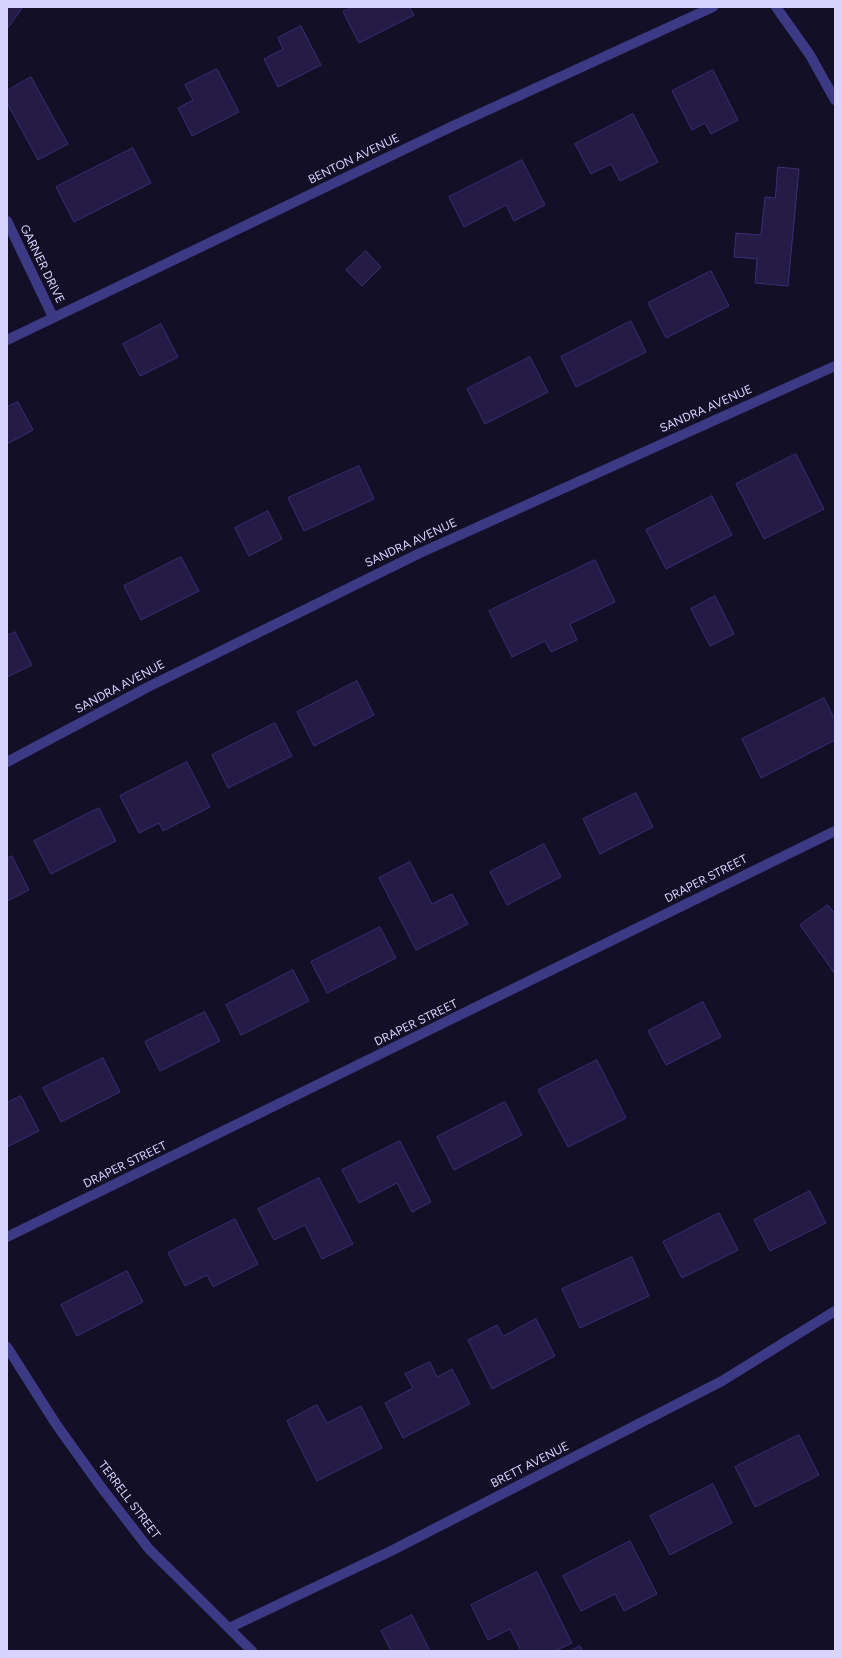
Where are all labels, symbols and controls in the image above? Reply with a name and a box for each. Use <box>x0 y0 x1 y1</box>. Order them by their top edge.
street label: BENTON AVENUE <box>306 131 402 187</box>
street label: GARNER DRIVE <box>17 222 67 306</box>
street label: SANDRA AVENUE <box>658 382 754 436</box>
street label: SANDRA AVENUE <box>363 515 459 571</box>
street label: SANDRA AVENUE <box>73 657 167 717</box>
street label: DRAPER STREET <box>662 852 750 906</box>
street label: DRAPER STREET <box>372 997 460 1049</box>
street label: DRAPER STREET <box>81 1139 169 1191</box>
street label: BRETT AVENUE <box>488 1439 572 1491</box>
street label: TERRELL STREET <box>95 1458 163 1542</box>

